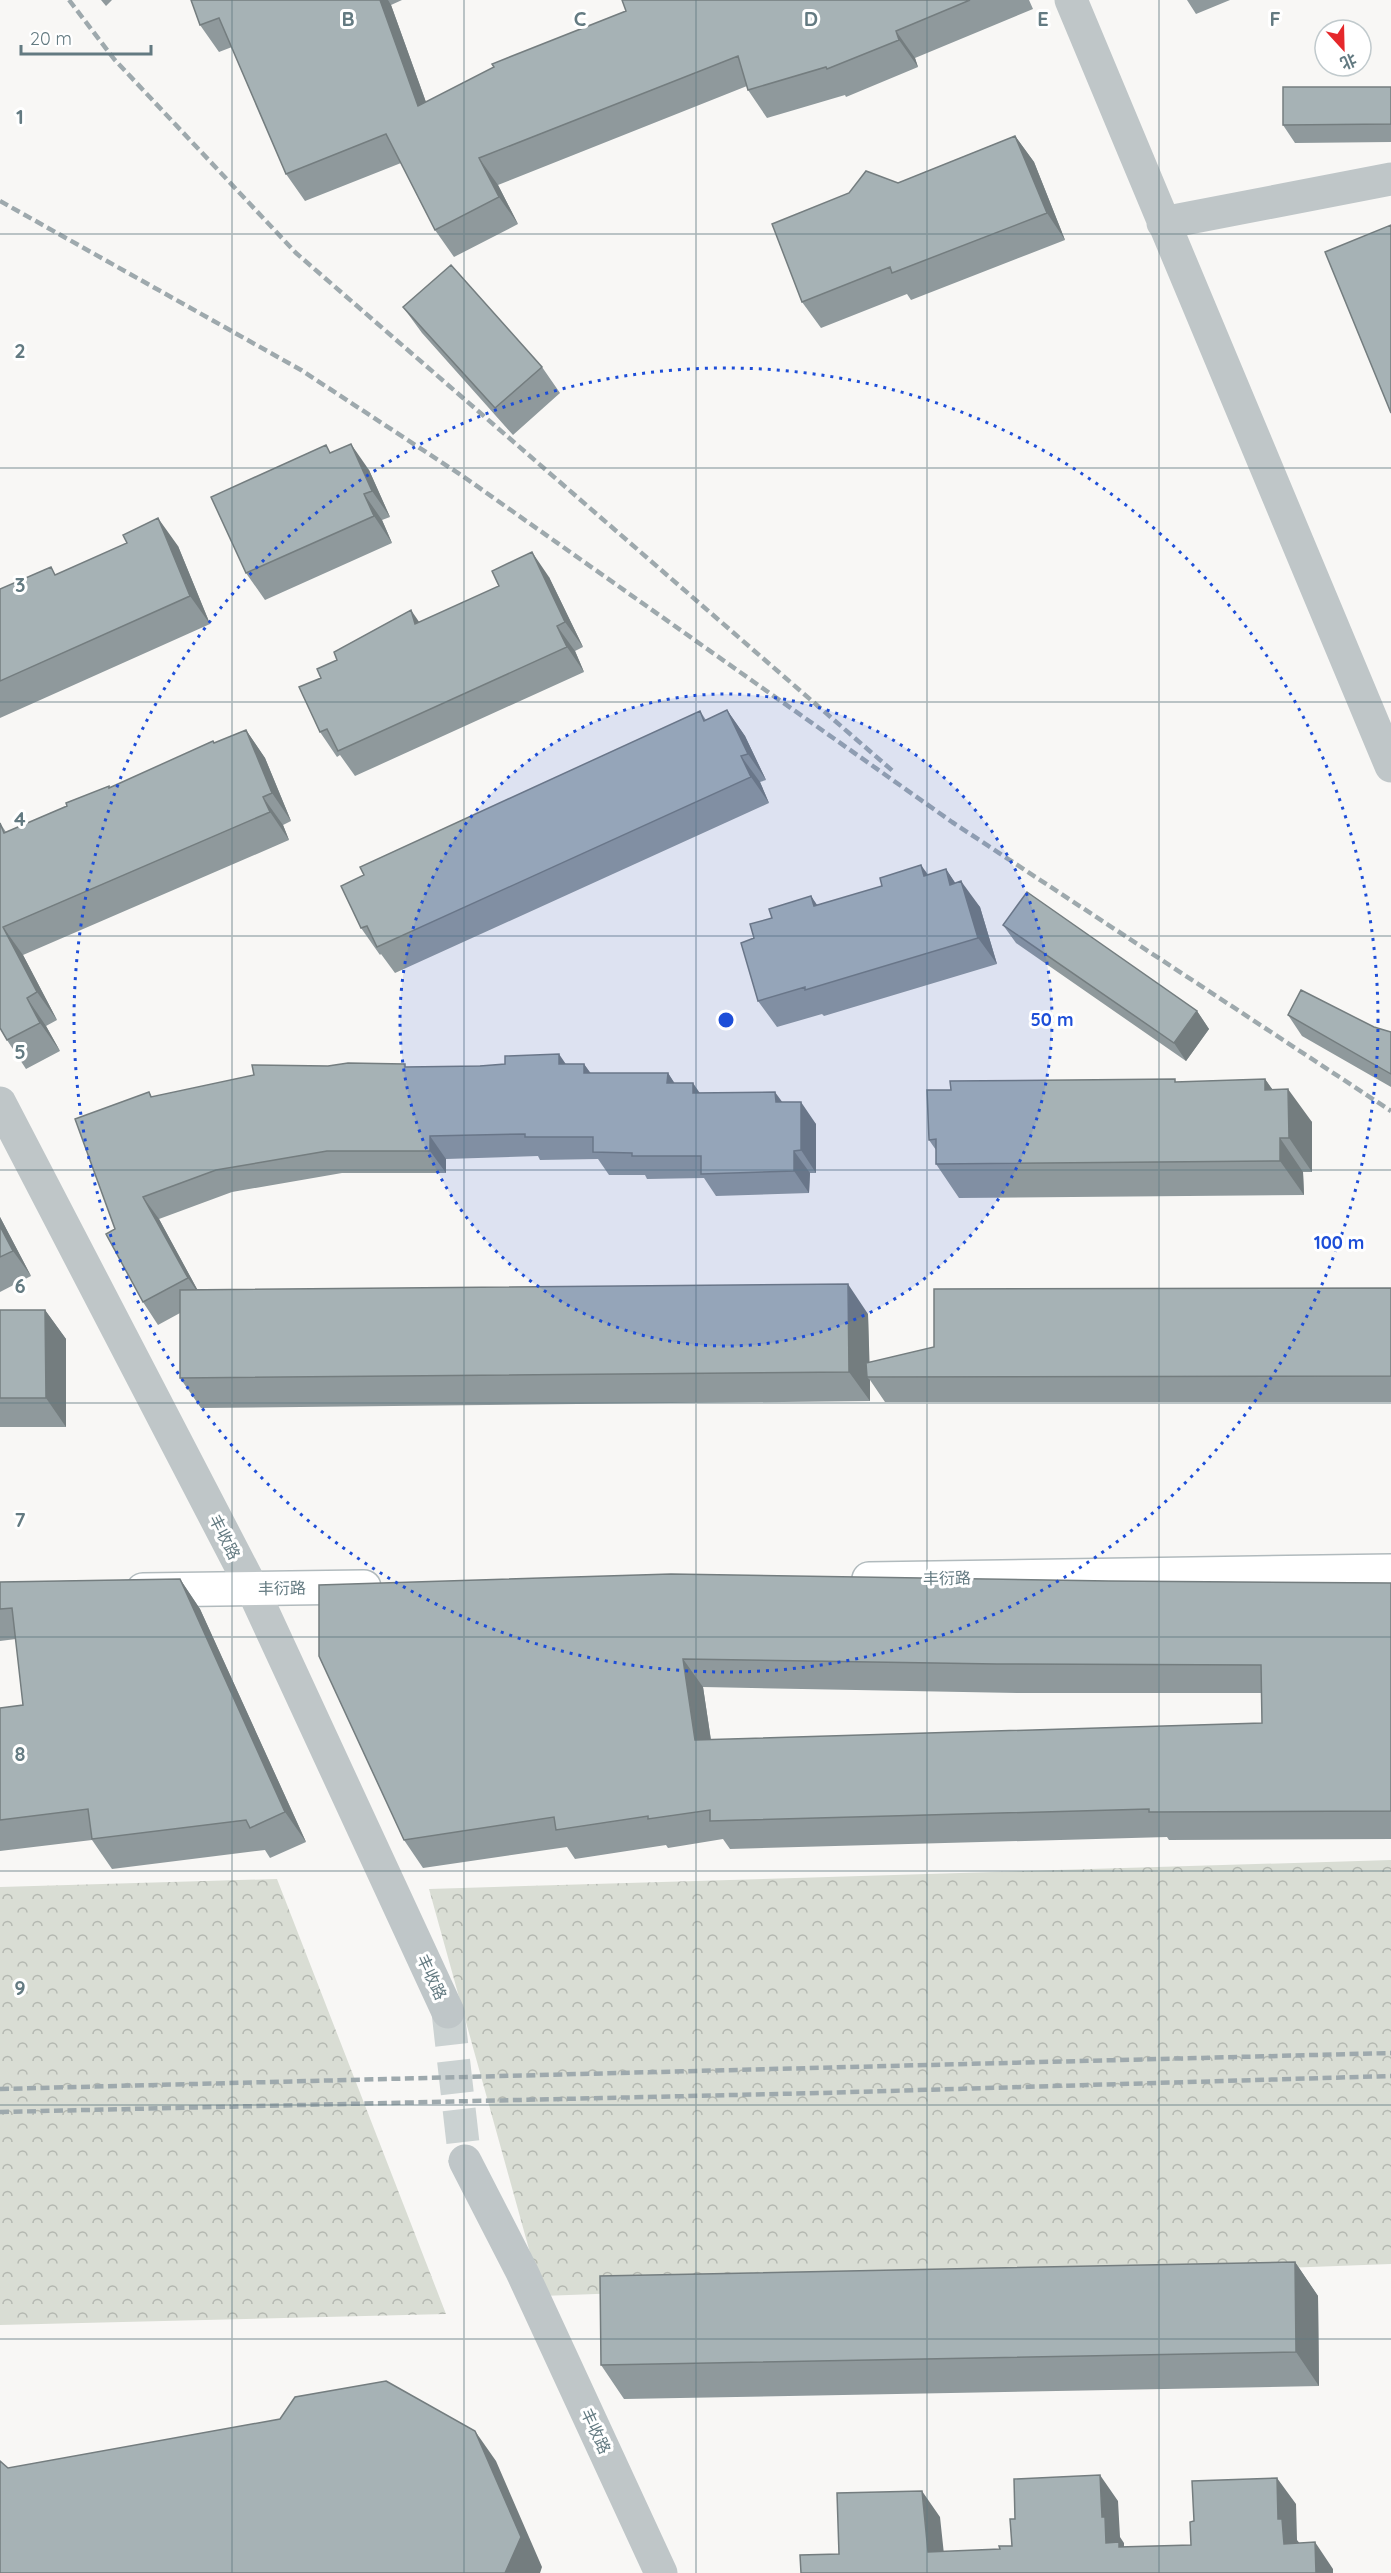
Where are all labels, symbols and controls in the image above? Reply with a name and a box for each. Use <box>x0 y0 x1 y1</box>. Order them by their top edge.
text: B <box>341 6 355 31</box>
text: C <box>574 6 587 31</box>
text: D <box>804 6 818 31</box>
text: E <box>1037 6 1049 31</box>
text: F <box>1269 6 1281 31</box>
scale bar <box>21 18 152 56</box>
north arrow <box>1313 18 1373 78</box>
text: 20 m <box>30 27 72 50</box>
text: 北 <box>1337 50 1360 74</box>
text: 1 <box>16 104 24 129</box>
text: 2 <box>14 338 26 363</box>
text: 3 <box>15 572 25 597</box>
text: 4 <box>14 806 26 831</box>
text: 50 m <box>1030 1008 1074 1031</box>
centre of rings <box>716 1010 736 1030</box>
text: 5 <box>14 1039 26 1064</box>
text: 100 m <box>1314 1231 1364 1254</box>
text: 6 <box>14 1273 26 1298</box>
text: 7 <box>15 1507 26 1532</box>
street label: 丰收路 <box>205 1511 245 1563</box>
street label: 丰衍路 <box>923 1568 971 1588</box>
street label: 丰衍路 <box>258 1578 306 1598</box>
text: 8 <box>15 1741 26 1766</box>
street label: 丰收路 <box>413 1951 451 2003</box>
text: 9 <box>14 1975 26 2000</box>
street label: 丰收路 <box>577 2405 615 2457</box>

